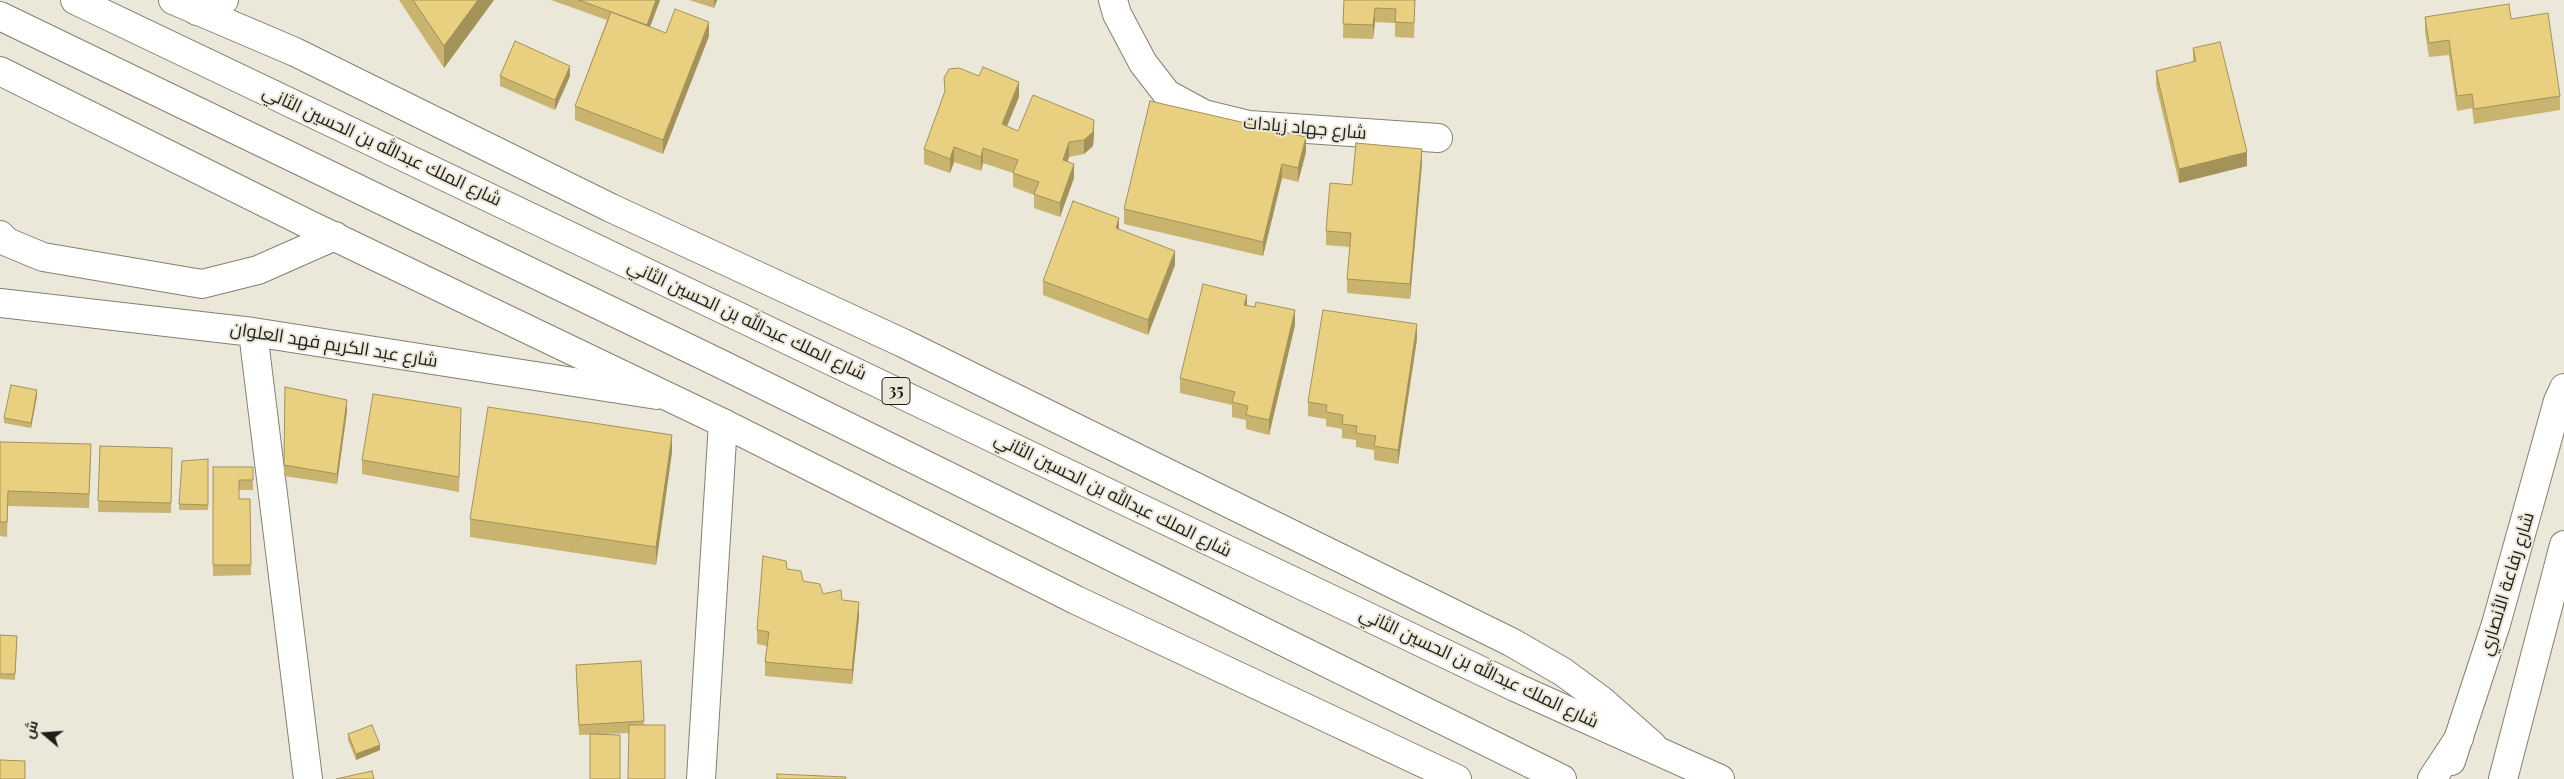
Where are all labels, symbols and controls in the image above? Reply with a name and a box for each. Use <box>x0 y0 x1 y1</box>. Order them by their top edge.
street label: شارع الملك عبدالله بن الحسين الثاني <box>259 81 505 211</box>
street label: شارع جهاد زيادات <box>1242 112 1368 144</box>
street label: شارع الملك عبدالله بن الحسين الثاني <box>624 255 870 385</box>
street label: شارع عبد الكريم فهد العلوان <box>229 318 439 372</box>
road number: 35 <box>882 378 910 404</box>
street label: شارع الملك عبدالله بن الحسين الثاني <box>991 428 1235 562</box>
street label: شارع رفاعة الأنصاري <box>2475 510 2539 658</box>
street label: شارع الملك عبدالله بن الحسين الثاني <box>1356 603 1602 733</box>
north arrow <box>20 709 70 759</box>
text: ش <box>18 718 42 741</box>

